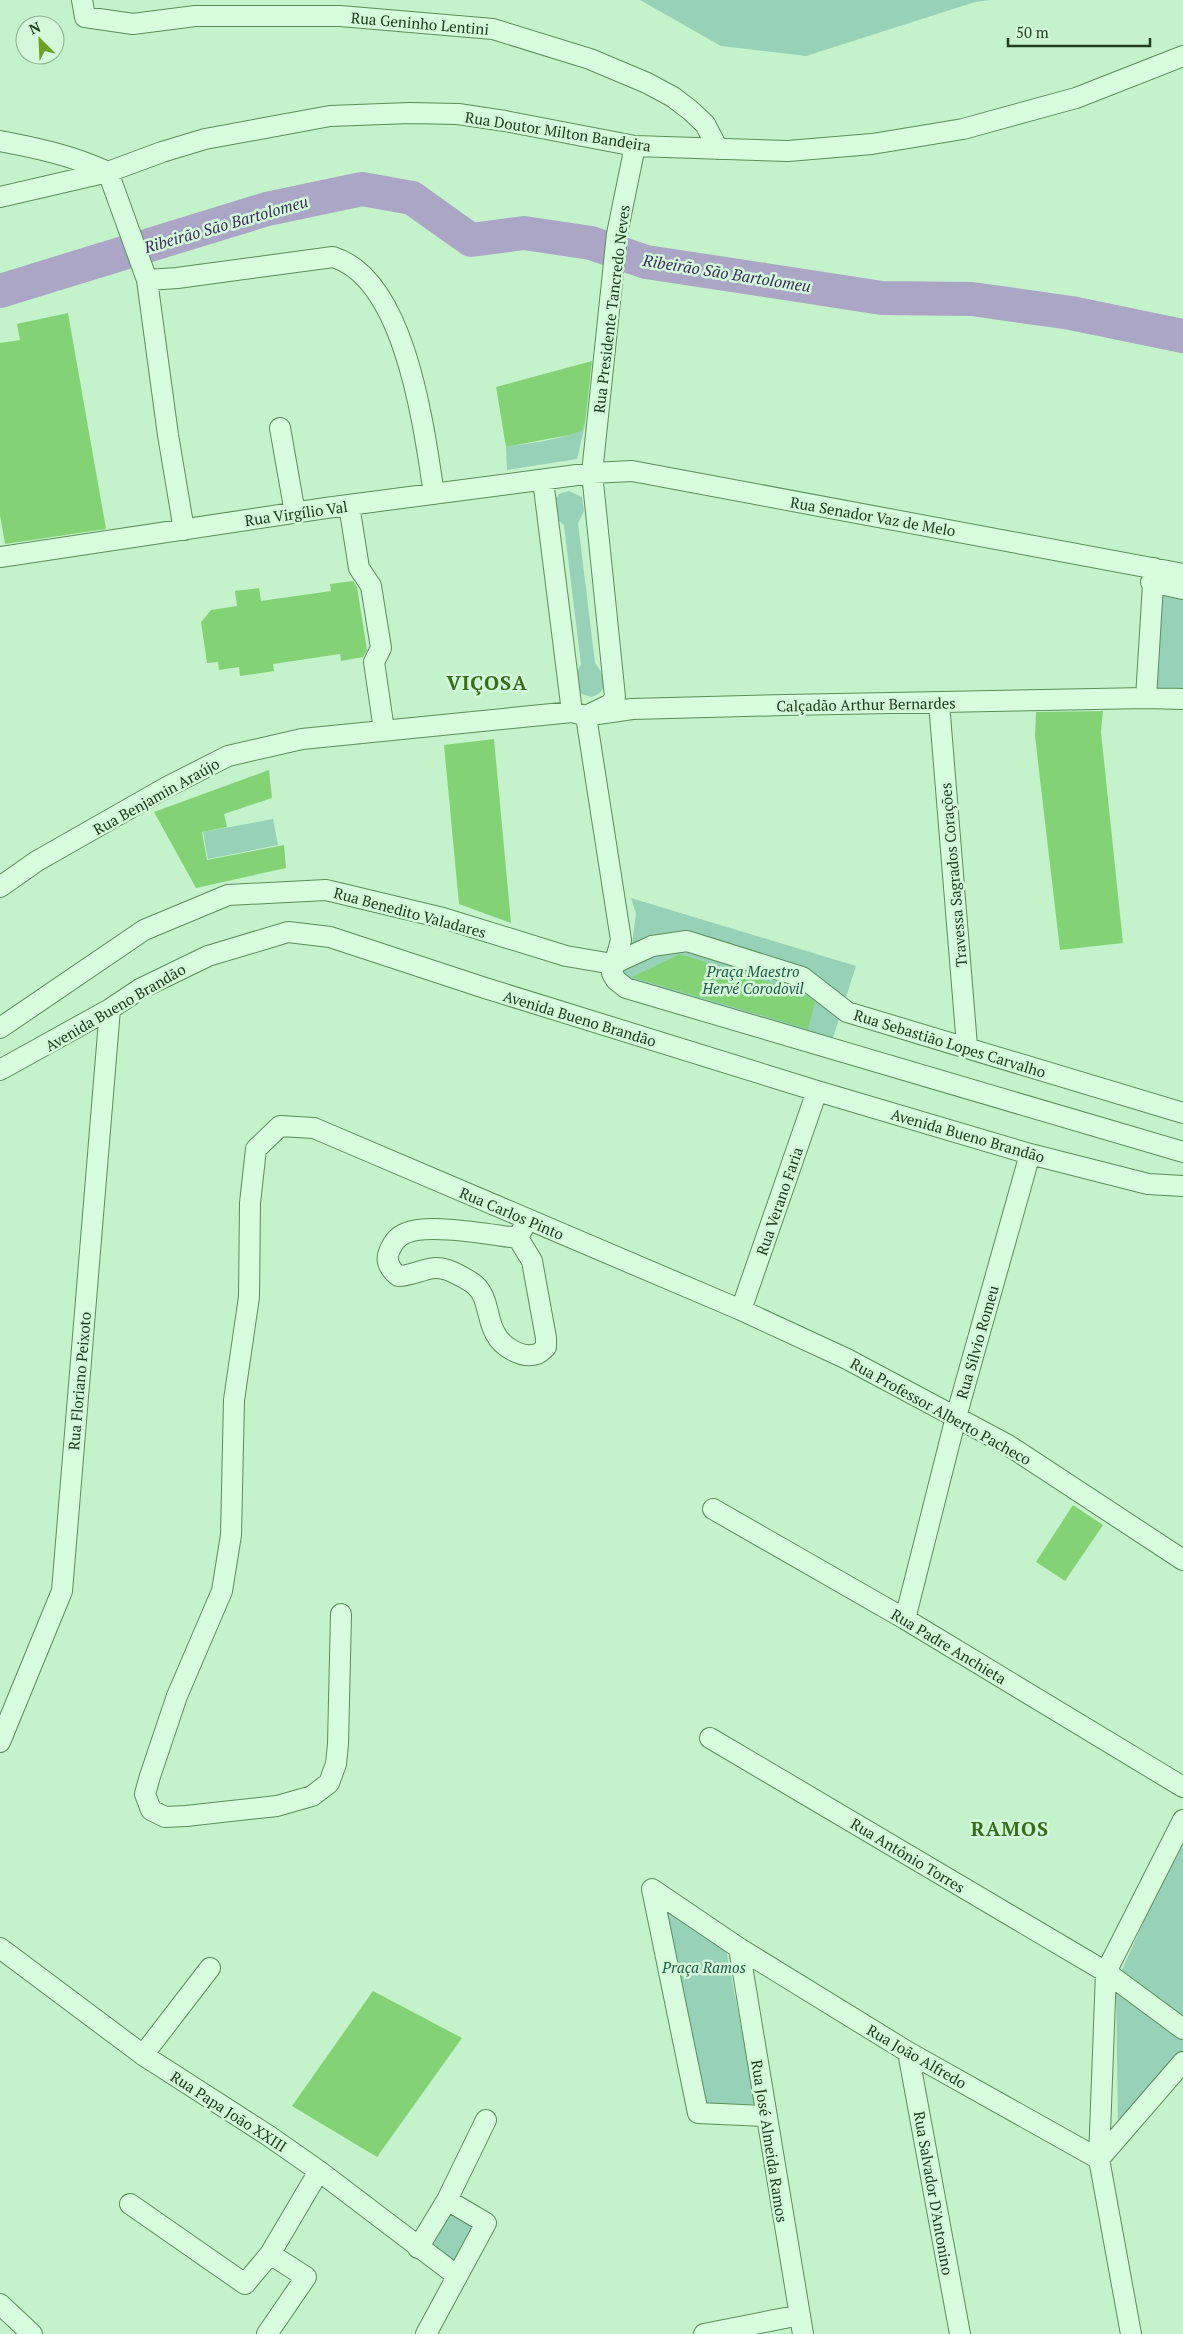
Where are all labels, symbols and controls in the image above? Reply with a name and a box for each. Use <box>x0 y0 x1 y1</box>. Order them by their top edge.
street label: Rua Geninho Lentini <box>350 7 490 39</box>
north arrow <box>15 15 65 65</box>
scale bar <box>1008 15 1150 47</box>
text: N <box>26 17 44 39</box>
text: 50 m <box>1016 22 1049 42</box>
street label: Rua Doutor Milton Bandeira <box>464 106 653 156</box>
water label: Ribeirão São Bartolomeu <box>140 190 311 258</box>
street label: Rua Presidente Tancredo Neves <box>588 204 634 414</box>
water label: Ribeirão São Bartolomeu <box>641 249 812 297</box>
street label: Rua Senador Vaz de Melo <box>789 492 957 540</box>
street label: Rua Virgílio Val <box>243 496 349 530</box>
district label: VIÇOSA <box>446 669 528 696</box>
street label: Calçadão Arthur Bernardes <box>776 692 956 716</box>
street label: Rua Benjamin Araújo <box>89 753 223 839</box>
street label: Travessa Sagrados Corações <box>935 782 971 968</box>
street label: Rua Benedito Valadares <box>332 882 488 942</box>
street label: Avenida Bueno Brandão <box>41 959 189 1055</box>
park label: Praça Maestro Hervé Corodovil <box>701 961 805 998</box>
street label: Avenida Bueno Brandão <box>501 985 659 1051</box>
street label: Rua Sebastião Lopes Carvalho <box>852 1004 1048 1082</box>
street label: Avenida Bueno Brandão <box>889 1103 1047 1167</box>
street label: Rua Verano Faria <box>751 1144 807 1258</box>
street label: Rua Carlos Pinto <box>457 1182 567 1244</box>
street label: Rua Sílvio Romeu <box>951 1283 1003 1401</box>
street label: Rua Floriano Peixoto <box>63 1311 95 1451</box>
street label: Rua Professor Alberto Pacheco <box>847 1353 1035 1469</box>
street label: Rua Padre Anchieta <box>888 1604 1011 1689</box>
street label: Rua Antônio Torres <box>847 1813 969 1897</box>
district label: RAMOS <box>971 1815 1049 1842</box>
park label: Praça Ramos <box>661 1957 746 1977</box>
street label: Rua João Alfredo <box>864 2019 970 2093</box>
street label: Rua José Almeida Ramos <box>747 2058 793 2224</box>
street label: Rua Papa João XXIII <box>167 2066 291 2156</box>
street label: Rua Salvador D'Antonino <box>910 2109 958 2277</box>

